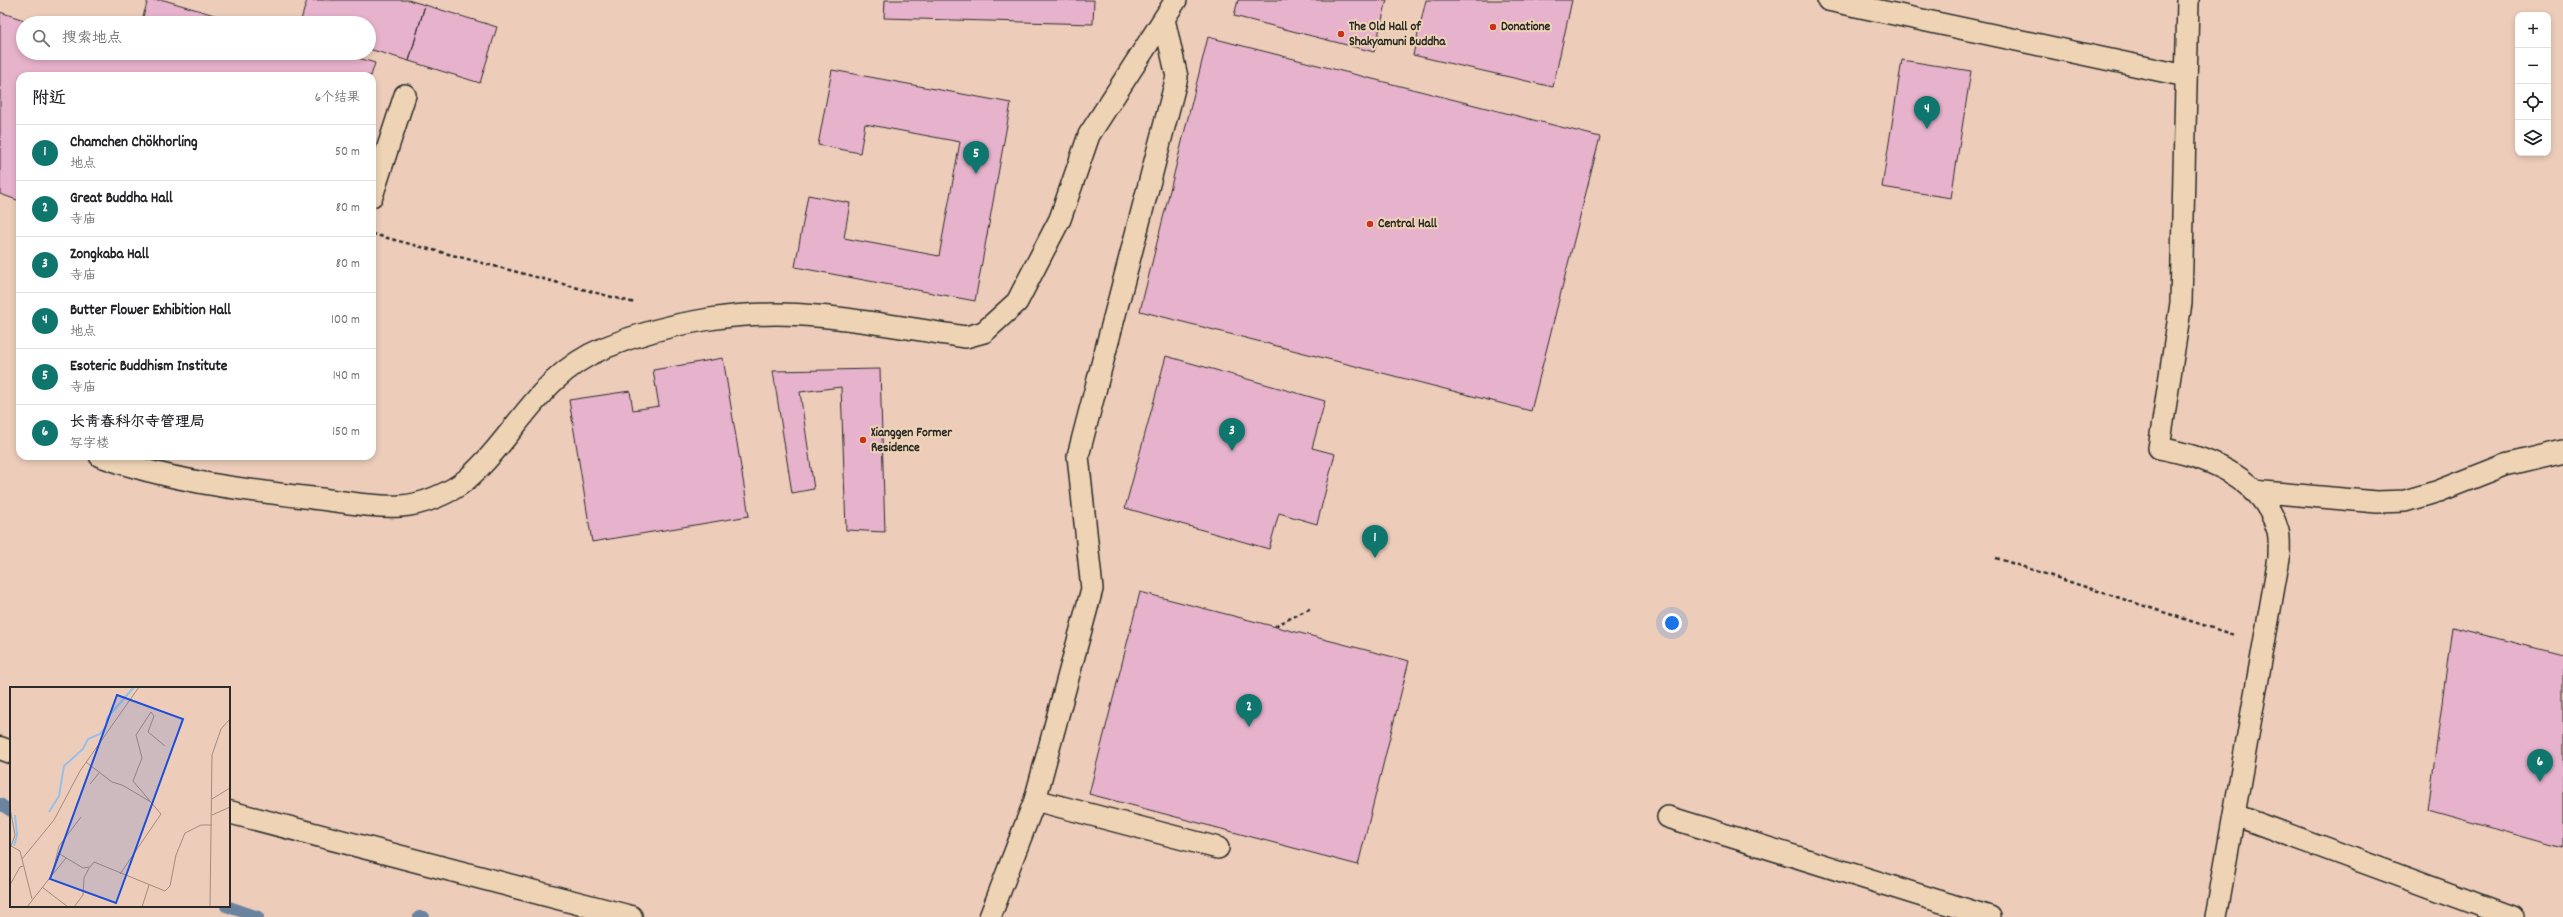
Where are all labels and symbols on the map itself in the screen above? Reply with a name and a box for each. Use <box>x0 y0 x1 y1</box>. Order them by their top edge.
place label: The Old Hall of Shakyamuni Buddha <box>1349 18 1446 52</box>
place label: Donatione <box>1501 18 1551 37</box>
marker: Donatione <box>1488 22 1498 32</box>
marker: The Old Hall of Shakyamuni Buddha <box>1336 29 1346 39</box>
pin: 4 <box>1914 96 1940 129</box>
pin: 5 <box>963 141 989 174</box>
place label: Central Hall <box>1378 215 1438 234</box>
marker: Central Hall <box>1365 219 1375 229</box>
pin: 3 <box>1219 418 1245 451</box>
place label: Xianggen Former Residence <box>871 424 953 458</box>
marker: Xianggen Former Residence <box>858 435 868 445</box>
pin: 1 <box>1362 525 1388 558</box>
your location <box>1662 613 1682 633</box>
inset map <box>10 687 230 907</box>
pin: 2 <box>1236 694 1262 727</box>
pin: 6 <box>2527 749 2553 782</box>

